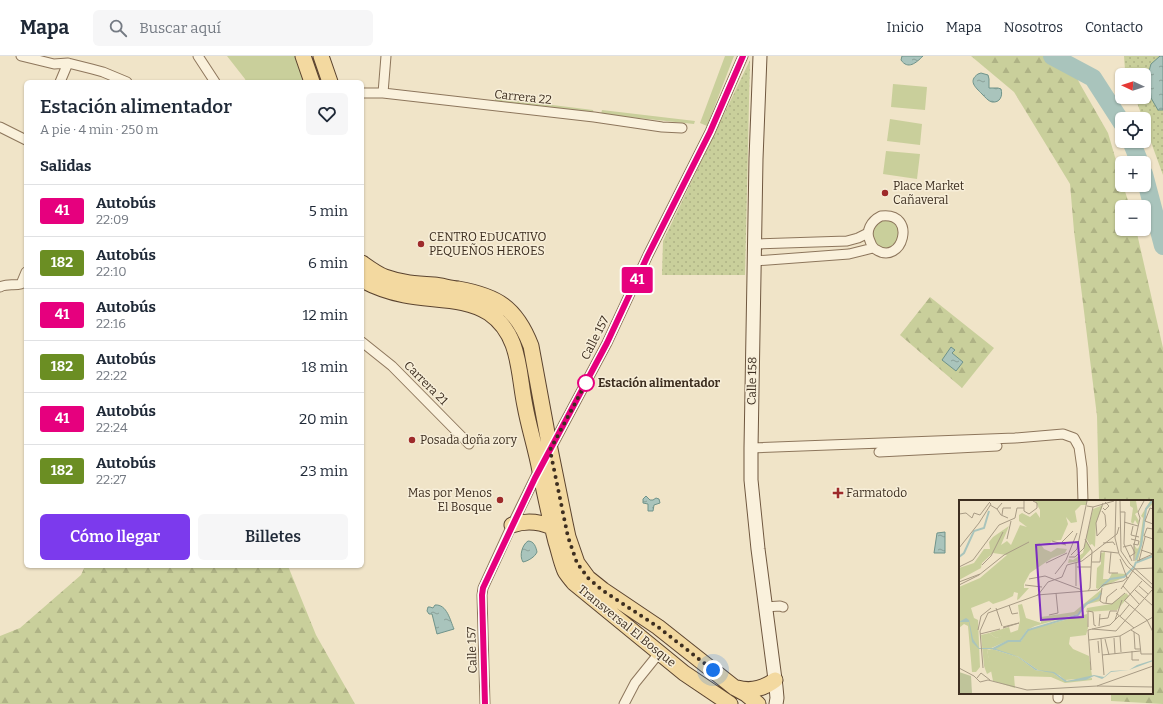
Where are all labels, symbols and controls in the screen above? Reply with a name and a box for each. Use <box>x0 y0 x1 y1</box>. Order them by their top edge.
search box <box>93 10 373 46</box>
text: Mapa <box>20 16 69 39</box>
icon: search <box>107 17 129 39</box>
text: Buscar aquí <box>139 19 221 37</box>
text: Inicio <box>887 19 924 36</box>
text: Mapa <box>946 19 982 36</box>
text: Nosotros <box>1004 19 1063 36</box>
text: Contacto <box>1085 19 1143 36</box>
north arrow <box>1115 68 1151 104</box>
map controls <box>1115 68 1151 236</box>
street label: Carrera 22 <box>494 87 552 107</box>
button: heart <box>306 93 348 135</box>
text: Estación alimentador <box>40 95 232 118</box>
button: locate <box>1115 112 1151 148</box>
text: A pie · 4 min · 250 m <box>40 122 158 137</box>
button: + <box>1115 156 1151 192</box>
text: Salidas <box>40 157 91 175</box>
place label: Place Market Cañaveral <box>893 179 965 207</box>
marker: Place Market Cañaveral <box>880 188 890 198</box>
text: Autobús <box>96 194 156 212</box>
button: − <box>1115 200 1151 236</box>
text: 41 <box>55 202 69 219</box>
text: 5 min <box>309 202 348 220</box>
text: 22:09 <box>96 212 129 227</box>
place label: CENTRO EDUCATIVO PEQUEÑOS HEROES <box>429 230 547 258</box>
marker: CENTRO EDUCATIVO PEQUEÑOS HEROES <box>416 239 426 249</box>
text: Autobús <box>96 246 156 264</box>
text: 182 <box>51 254 73 271</box>
text: 6 min <box>308 254 348 272</box>
text: 22:10 <box>96 264 127 279</box>
line badge: 41 <box>619 267 655 293</box>
text: 41 <box>630 271 644 288</box>
text: Autobús <box>96 298 156 316</box>
text: 41 <box>55 306 69 323</box>
text: 12 min <box>302 306 348 324</box>
street label: Calle 157 <box>578 314 612 362</box>
text: 22:16 <box>96 316 126 331</box>
text: Autobús <box>96 350 156 368</box>
street label: Calle 158 <box>745 357 759 405</box>
text: 182 <box>51 358 73 375</box>
text: 18 min <box>302 358 348 376</box>
street label: Carrera 21 <box>401 358 451 408</box>
text: 22:22 <box>96 368 127 383</box>
marker: Estación alimentador <box>577 374 595 392</box>
place label: Estación alimentador <box>598 376 721 390</box>
text: Autobús <box>96 402 156 420</box>
text: 41 <box>55 410 69 427</box>
text: 20 min <box>299 410 348 428</box>
text: 22:24 <box>96 420 128 435</box>
place label: Posada doña zory <box>420 433 518 447</box>
marker: Posada doña zory <box>407 435 417 445</box>
text: Autobús <box>96 454 156 472</box>
text: 182 <box>51 462 73 479</box>
text: 23 min <box>300 462 348 480</box>
text: 22:27 <box>96 472 126 487</box>
place label: Mas por Menos El Bosque <box>408 486 492 514</box>
place label: Farmatodo <box>846 486 907 500</box>
marker: Farmatodo <box>833 488 843 498</box>
marker: Mas por Menos El Bosque <box>495 495 505 505</box>
inset map <box>959 500 1153 694</box>
button: Cómo llegar <box>40 514 190 560</box>
button: Billetes <box>198 514 348 560</box>
street label: Transversal El Bosque <box>575 582 679 670</box>
street label: Calle 157 <box>464 626 480 674</box>
your location <box>703 660 723 680</box>

